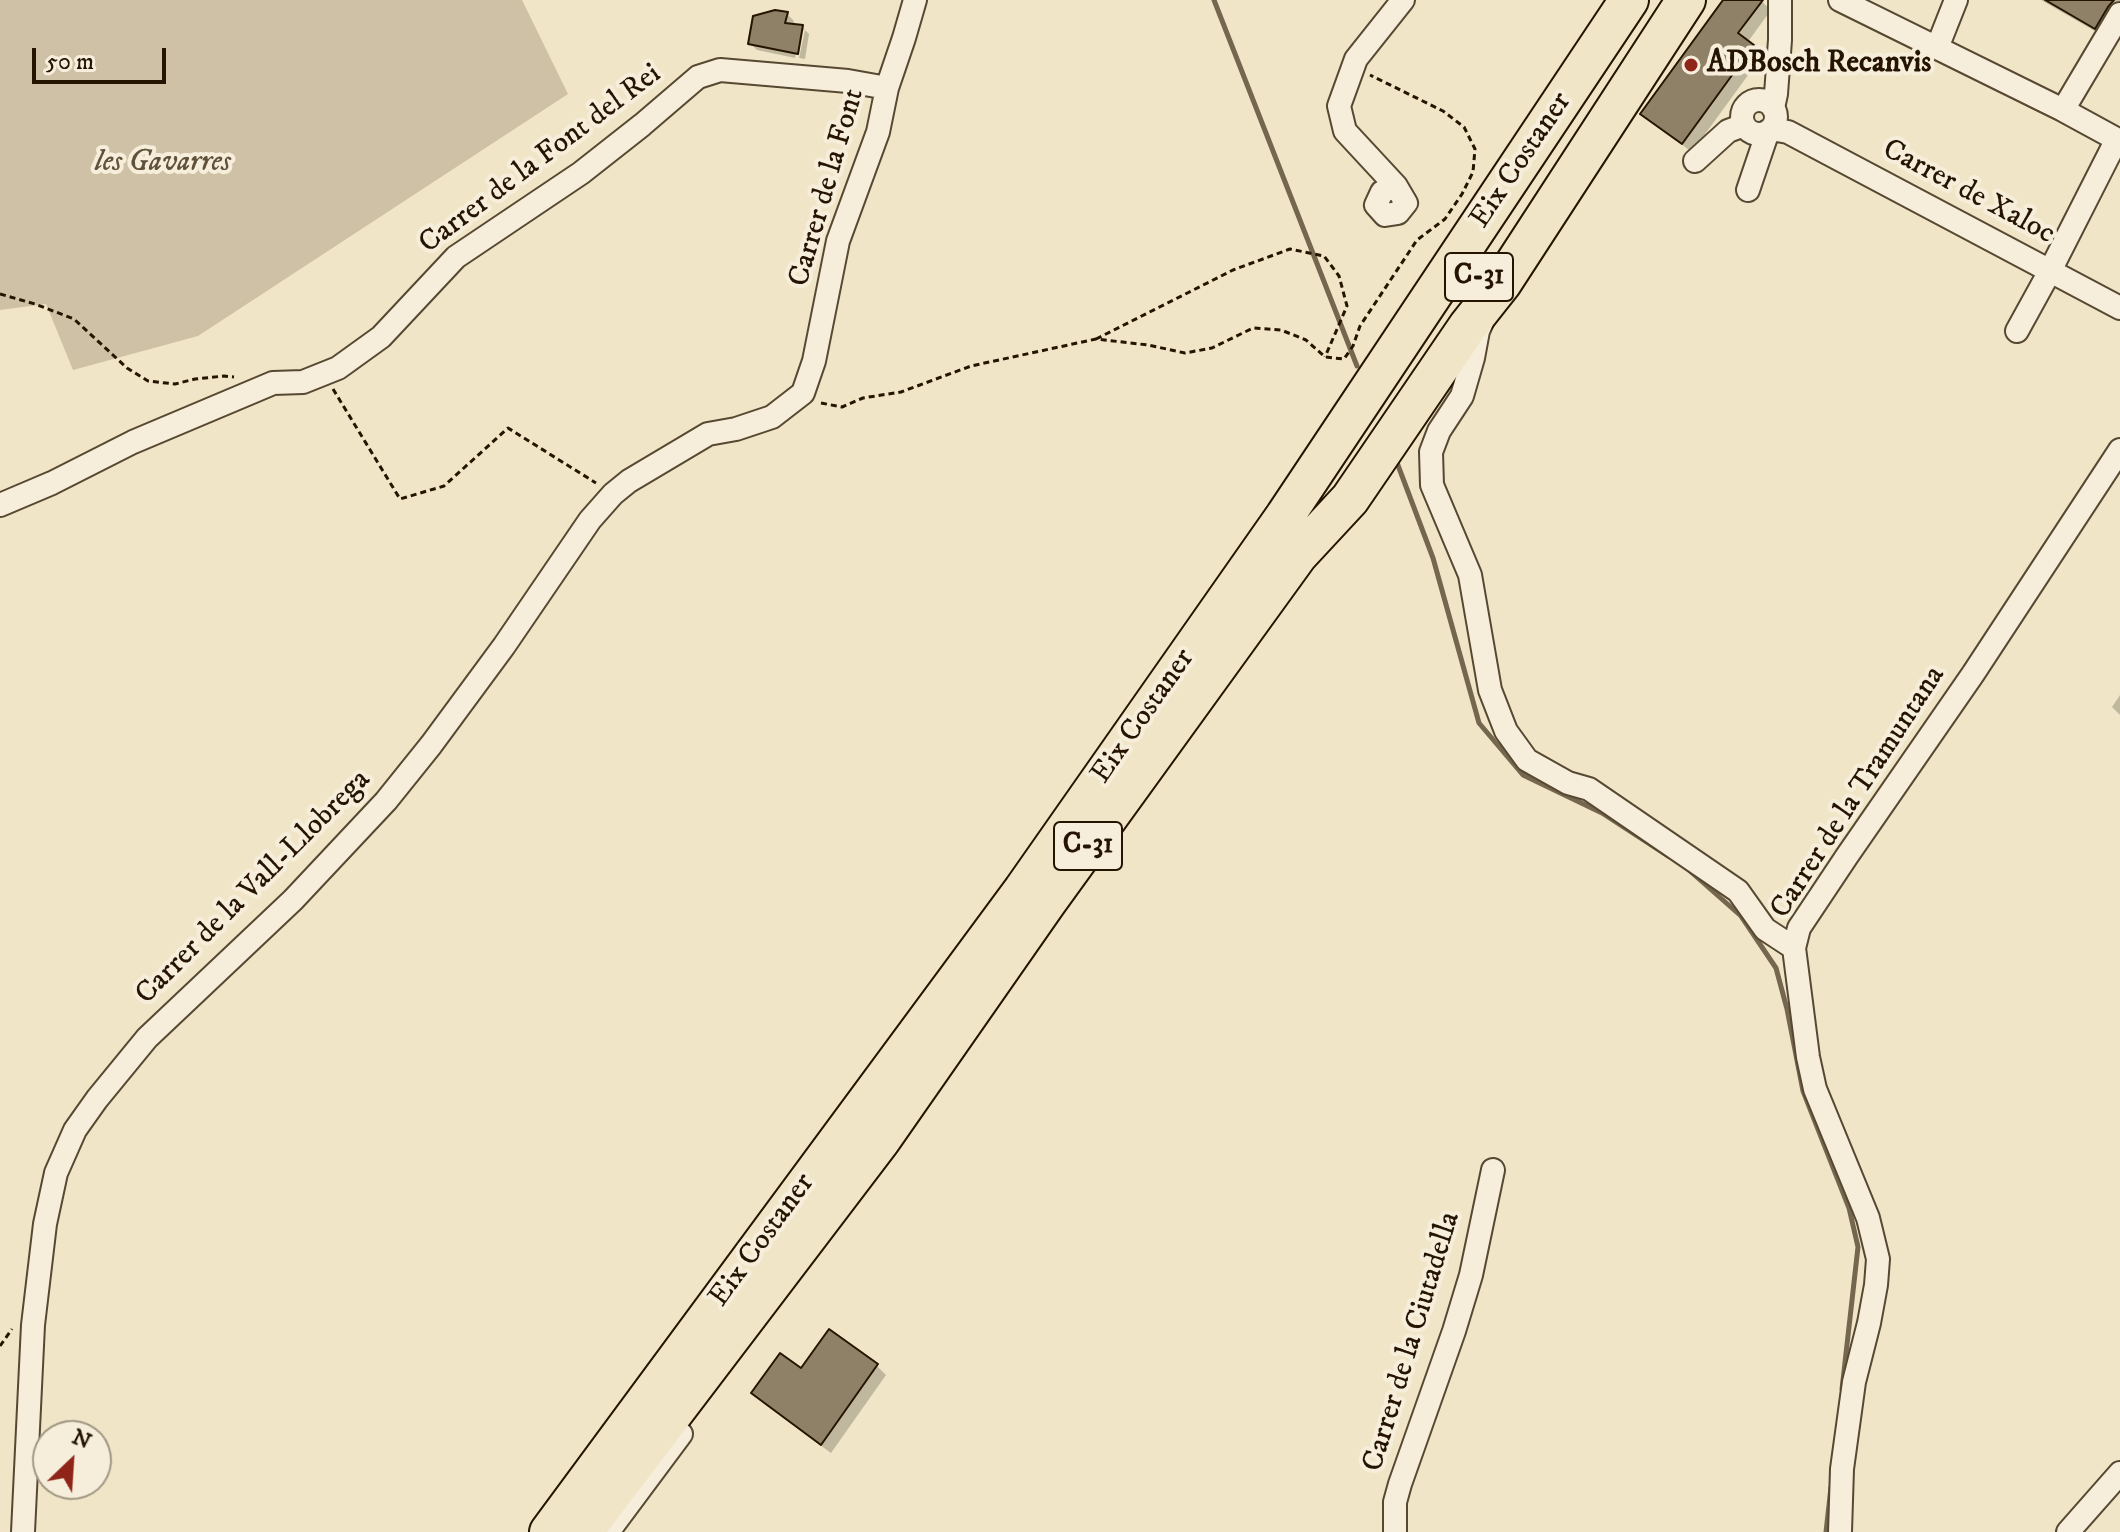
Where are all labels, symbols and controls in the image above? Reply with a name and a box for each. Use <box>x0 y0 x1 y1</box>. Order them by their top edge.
scale bar <box>36 32 170 82</box>
text: 50 m <box>46 47 94 77</box>
place label: ADBosch Recanvis <box>1707 47 1931 83</box>
marker: ADBosch Recanvis <box>1682 56 1700 74</box>
street label: Carrer de la Font del Rei <box>413 57 669 263</box>
street label: Carrer de la Font <box>783 85 873 291</box>
street label: Eix Costaner <box>1463 86 1581 236</box>
street label: Carrer de Xaloc <box>1876 133 2060 253</box>
park label: les Gavarres <box>95 146 231 182</box>
road number: C-31 <box>1445 253 1513 301</box>
street label: Eix Costaner <box>1084 643 1204 791</box>
street label: Carrer de la Tramuntana <box>1764 660 1954 926</box>
street label: Carrer de la Vall-Llobrega <box>129 763 379 1013</box>
road number: C-31 <box>1054 822 1122 870</box>
street label: Eix Costaner <box>703 1167 823 1315</box>
street label: Carrer de la Ciutadella <box>1356 1208 1470 1476</box>
north arrow <box>32 1420 112 1500</box>
text: N <box>68 1424 95 1456</box>

